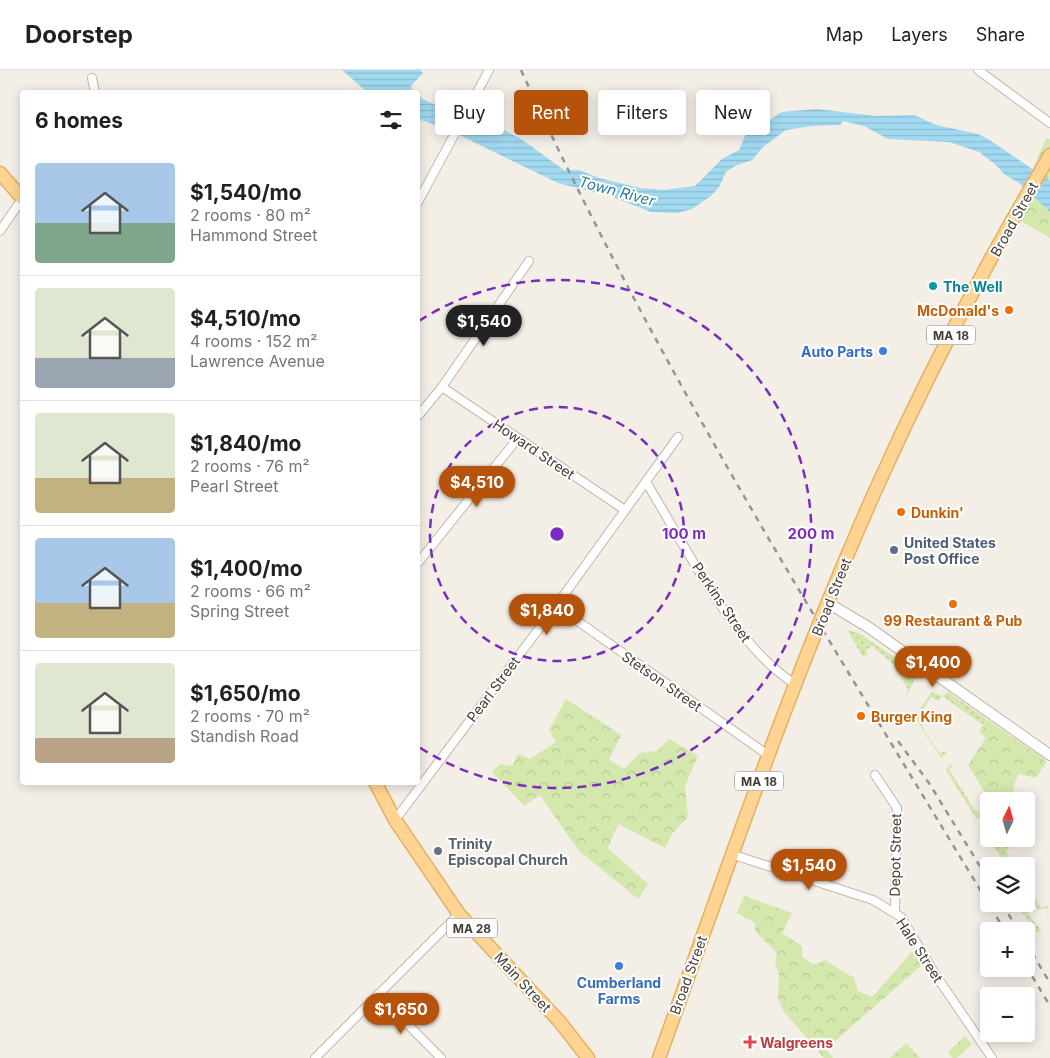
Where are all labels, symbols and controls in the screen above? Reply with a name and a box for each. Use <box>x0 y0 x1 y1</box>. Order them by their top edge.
text: Doorstep <box>25 20 133 49</box>
text: Map <box>826 24 863 45</box>
text: Layers <box>891 24 948 45</box>
text: Share <box>976 24 1025 45</box>
chip: Buy <box>435 90 504 135</box>
chip: Rent <box>514 90 588 135</box>
chip: Filters <box>598 90 686 135</box>
chip: New <box>696 90 770 135</box>
icon: filters <box>377 106 405 134</box>
text: 6 homes <box>35 108 123 133</box>
water label: Town River <box>577 172 658 210</box>
street label: Broad Street <box>987 178 1042 259</box>
text: $1,540/mo <box>190 180 302 205</box>
icon: home <box>75 183 135 243</box>
text: 2 rooms · 80 m² <box>190 205 311 225</box>
text: Hammond Street <box>190 225 317 245</box>
place label: The Well <box>943 278 1002 295</box>
marker: The Well <box>927 280 939 292</box>
place label: McDonald's <box>917 302 999 319</box>
pin: $1,540 <box>443 304 525 347</box>
marker: McDonald's <box>1003 304 1015 316</box>
text: $4,510/mo <box>190 306 301 331</box>
icon: home <box>75 308 135 368</box>
text: $1,540 <box>457 311 511 331</box>
road number: MA 18 <box>927 326 975 344</box>
text: 4 rooms · 152 m² <box>190 331 317 351</box>
place label: Auto Parts <box>801 343 873 360</box>
marker: Auto Parts <box>877 345 889 357</box>
text: Lawrence Avenue <box>190 351 325 371</box>
street label: Howard Street <box>490 415 578 483</box>
text: $1,840/mo <box>190 431 301 456</box>
icon: home <box>75 433 135 493</box>
text: 2 rooms · 76 m² <box>190 456 310 476</box>
pin: $4,510 <box>436 466 518 508</box>
text: $4,510 <box>450 472 504 492</box>
text: Pearl Street <box>190 476 278 496</box>
place label: Dunkin' <box>911 504 964 521</box>
marker: Dunkin' <box>895 506 907 518</box>
text: 100 m <box>662 524 706 543</box>
text: 200 m <box>788 524 834 543</box>
centre of rings <box>548 525 566 543</box>
place label: United States Post Office <box>904 534 996 567</box>
marker: United States Post Office <box>888 544 900 556</box>
street label: Broad Street <box>808 555 855 638</box>
text: $1,400/mo <box>190 556 303 581</box>
icon: home <box>75 558 135 618</box>
street label: Perkins Street <box>689 559 755 646</box>
text: 2 rooms · 66 m² <box>190 581 311 601</box>
pin: $1,840 <box>506 594 588 636</box>
marker: 99 Restaurant & Pub <box>947 598 959 610</box>
text: $1,840 <box>520 600 574 620</box>
text: Spring Street <box>190 601 289 621</box>
place label: 99 Restaurant & Pub <box>884 612 1023 629</box>
pin: $1,400 <box>892 646 974 688</box>
street label: Stetson Street <box>619 647 706 715</box>
text: $1,400 <box>905 652 961 672</box>
street label: Pearl Street <box>463 653 523 725</box>
text: $1,650/mo <box>190 681 301 706</box>
icon: home <box>75 683 135 743</box>
text: 2 rooms · 70 m² <box>190 706 310 726</box>
place label: Burger King <box>871 708 952 725</box>
marker: Burger King <box>855 710 867 722</box>
text: Standish Road <box>190 726 299 746</box>
road number: MA 18 <box>735 771 783 790</box>
north arrow <box>980 792 1035 848</box>
map controls <box>980 792 1035 1042</box>
street label: Depot Street <box>886 813 904 897</box>
place label: Trinity Episcopal Church <box>448 835 568 868</box>
marker: Trinity Episcopal Church <box>432 845 444 857</box>
pin: $1,540 <box>768 848 850 891</box>
text: $1,540 <box>782 855 836 875</box>
button: layers <box>980 857 1035 912</box>
street label: Hale Street <box>893 915 947 986</box>
road number: MA 28 <box>447 918 497 938</box>
button: + <box>980 922 1035 977</box>
street label: Broad Street <box>666 933 710 1017</box>
street label: Main Street <box>491 949 555 1016</box>
marker: Cumberland Farms <box>613 960 625 972</box>
place label: Cumberland Farms <box>577 974 661 1007</box>
button: − <box>980 987 1035 1042</box>
pin: $1,650 <box>360 992 442 1035</box>
text: $1,650 <box>374 999 428 1019</box>
place label: Walgreens <box>760 1034 833 1051</box>
marker: Walgreens <box>744 1036 756 1048</box>

